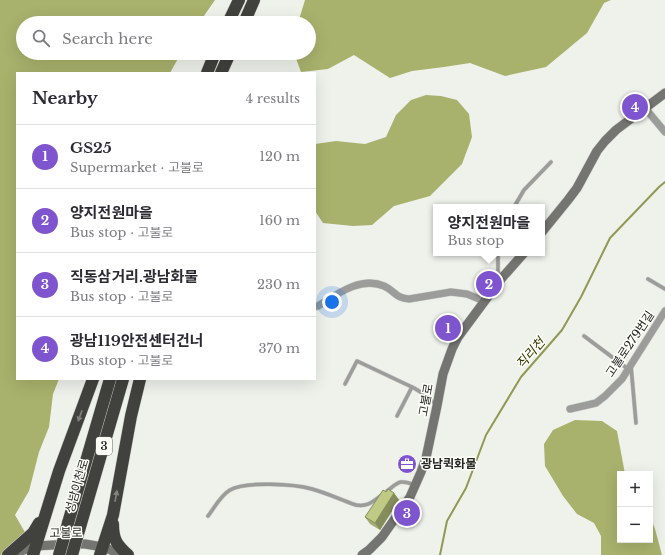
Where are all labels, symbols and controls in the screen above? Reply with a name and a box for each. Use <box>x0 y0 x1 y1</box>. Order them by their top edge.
search box <box>16 16 316 60</box>
icon: search <box>30 27 52 49</box>
text: Search here <box>62 29 153 48</box>
text: Nearby <box>32 88 98 109</box>
text: 4 results <box>246 90 300 107</box>
pin: 4 <box>622 92 648 122</box>
text: GS25 <box>70 138 112 157</box>
text: 1 <box>42 148 48 165</box>
text: 120 m <box>259 148 300 165</box>
text: Supermarket · 고불로 <box>70 159 204 176</box>
text: 양지전원마을 <box>70 203 153 222</box>
popup <box>433 204 545 256</box>
text: 2 <box>41 212 49 229</box>
text: 160 m <box>259 212 300 229</box>
text: 양지전원마을 <box>448 213 530 232</box>
text: Bus stop · 고불로 <box>70 224 173 241</box>
text: Bus stop <box>448 232 504 249</box>
text: 직동삼거리.광남화물 <box>70 267 198 286</box>
pin: 2 <box>476 269 502 299</box>
text: 3 <box>41 276 49 293</box>
text: 230 m <box>257 276 300 293</box>
text: Bus stop · 고불로 <box>70 288 173 305</box>
your location <box>322 292 342 312</box>
street label: 고불로279번길 <box>602 308 657 380</box>
pin: 1 <box>435 313 461 343</box>
text: 광남119안전센터건너 <box>70 331 204 350</box>
water label: 직리천 <box>512 333 549 372</box>
text: 4 <box>41 340 49 357</box>
text: 370 m <box>259 340 300 357</box>
text: Bus stop · 고불로 <box>70 352 173 369</box>
street label: 고불로 <box>415 382 436 418</box>
one-way arrow <box>76 410 82 422</box>
road number: 3 <box>96 437 112 455</box>
office icon: 광남퀵화물 <box>396 453 418 475</box>
place label: 광남퀵화물 <box>421 456 476 471</box>
street label: 성남이천로 <box>62 457 91 514</box>
map controls <box>617 471 653 543</box>
button: + <box>617 471 653 507</box>
one-way arrow <box>113 490 119 502</box>
pin: 3 <box>394 498 420 528</box>
button: − <box>617 507 653 543</box>
street label: 고불로 <box>49 525 83 540</box>

